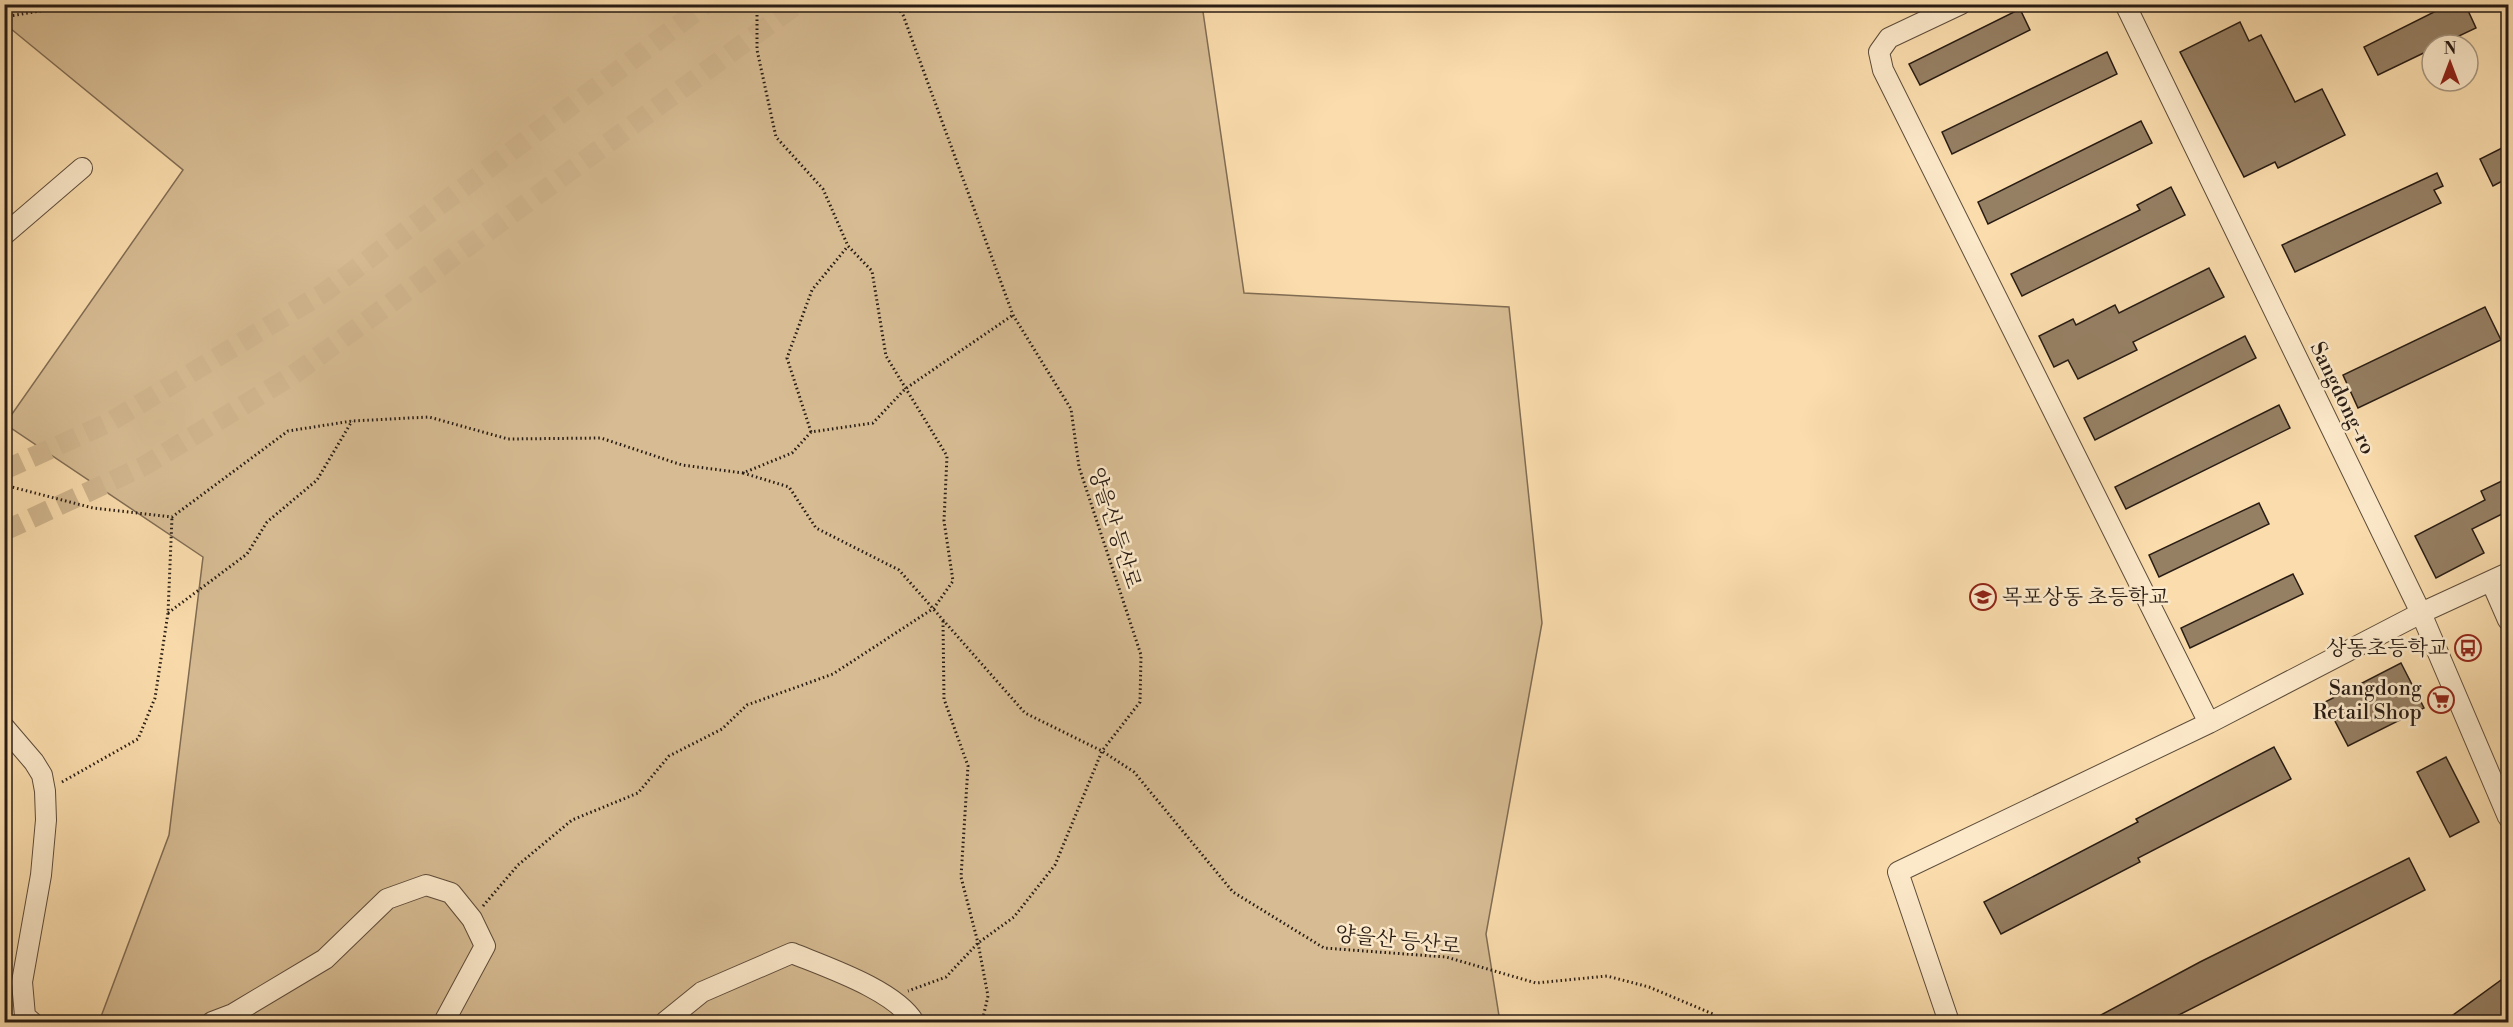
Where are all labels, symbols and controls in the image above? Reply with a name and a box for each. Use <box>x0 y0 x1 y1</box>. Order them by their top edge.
north arrow <box>2420 33 2480 93</box>
text: N <box>2444 39 2457 59</box>
street label: Sangdong-ro <box>2304 338 2381 459</box>
street label: 양을산 등산로 <box>1082 464 1146 592</box>
school or university icon: 목포상동 초등학교 <box>1968 582 1998 612</box>
place label: 목포상동 초등학교 <box>2002 585 2169 611</box>
bus stop icon: 상동초등학교 <box>2453 633 2483 663</box>
place label: 상동초등학교 <box>2326 636 2448 662</box>
place label: Sangdong Retail Shop <box>2313 676 2422 726</box>
supermarket icon: Sangdong Retail Shop <box>2426 685 2456 715</box>
street label: 양을산 등산로 <box>1334 921 1462 961</box>

